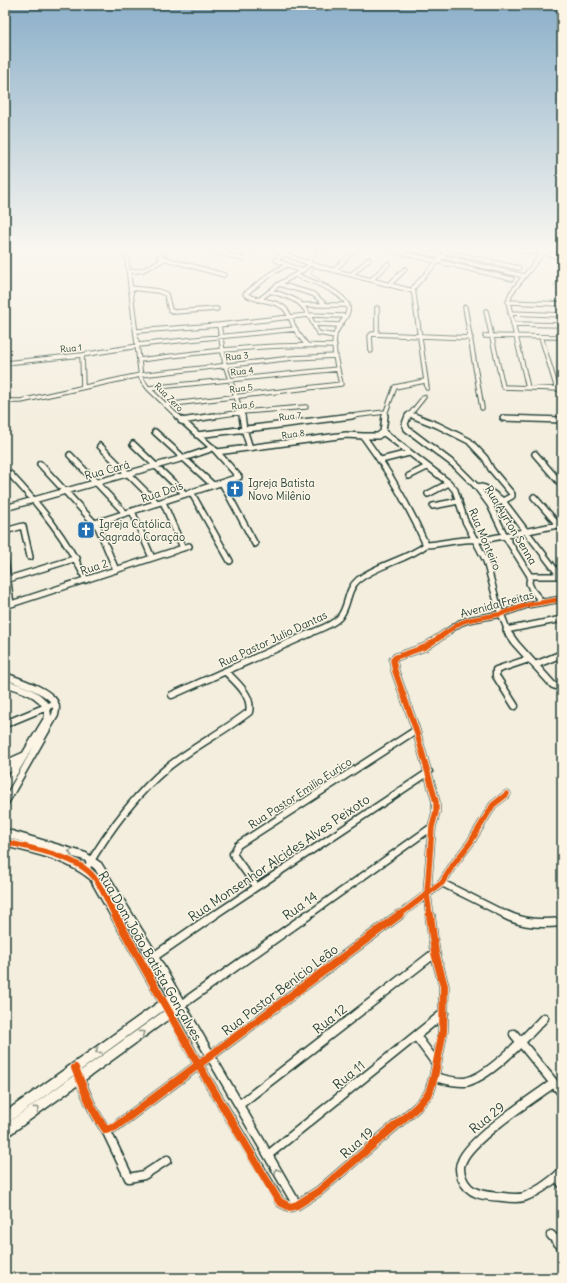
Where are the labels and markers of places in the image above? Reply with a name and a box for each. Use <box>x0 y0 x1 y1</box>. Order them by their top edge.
place label: Igreja Batista Novo Milênio <box>248 476 315 503</box>
church icon: Igreja Batista Novo Milênio <box>225 479 245 499</box>
place label: Igreja Católica Sagrado Coração <box>99 517 185 544</box>
church icon: Igreja Católica Sagrado Coração <box>76 520 96 540</box>

